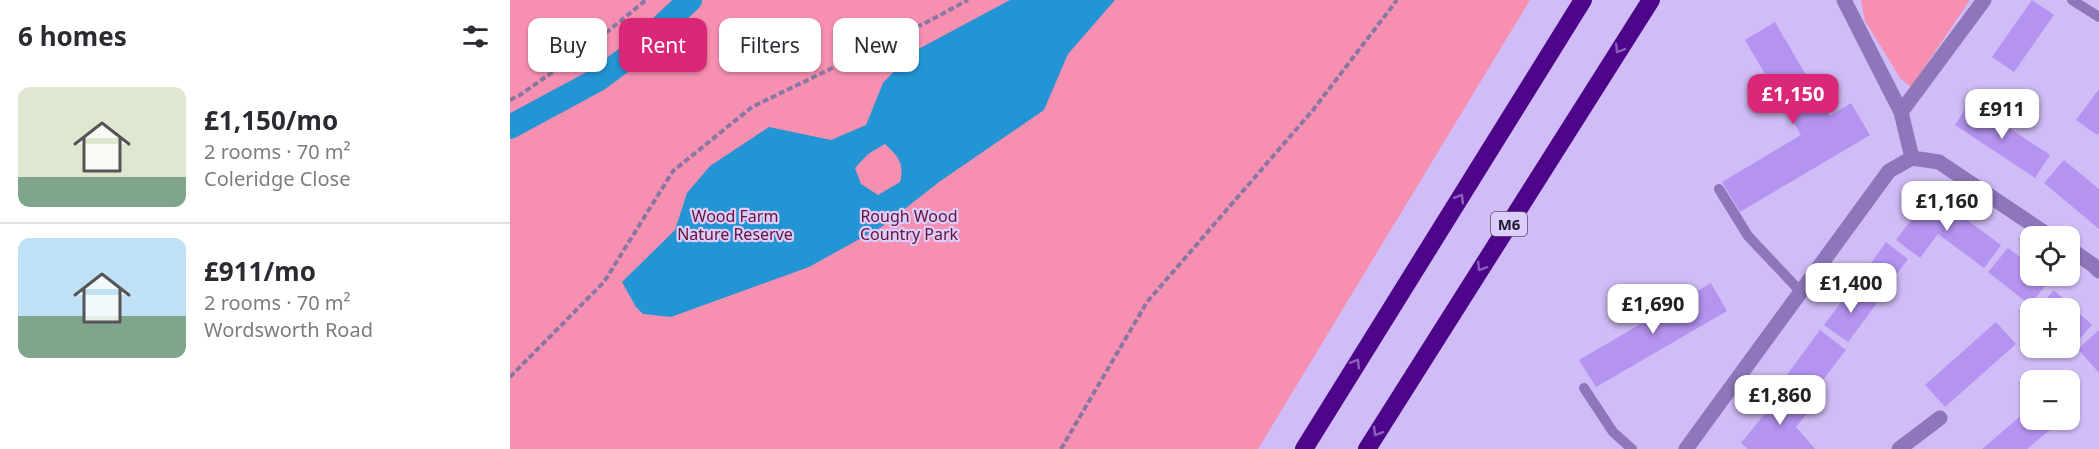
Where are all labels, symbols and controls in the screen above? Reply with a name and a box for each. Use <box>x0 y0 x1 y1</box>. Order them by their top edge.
text: 6 homes <box>18 18 127 54</box>
chip: Buy <box>528 18 607 72</box>
chip: Rent <box>619 18 707 72</box>
chip: Filters <box>719 18 821 72</box>
chip: New <box>833 18 919 72</box>
icon: filters <box>459 20 492 53</box>
one-way arrow <box>1616 43 1627 54</box>
pin: £1,150 <box>1744 74 1842 125</box>
text: £1,150 <box>1762 80 1824 107</box>
pin: £911 <box>1966 89 2038 140</box>
text: £911 <box>1979 95 2025 122</box>
text: £1,150/mo <box>204 102 338 138</box>
icon: home <box>66 111 138 183</box>
text: 2 rooms · 70 m² <box>204 138 351 165</box>
text: Coleridge Close <box>204 165 350 192</box>
pin: £1,160 <box>1898 181 1996 232</box>
text: £1,160 <box>1916 187 1978 214</box>
one-way arrow <box>1452 194 1464 204</box>
park label: Wood Farm Nature Reserve <box>677 205 793 245</box>
park label: Rough Wood Country Park <box>860 205 958 245</box>
road number: M6 <box>1491 212 1527 236</box>
map controls <box>2020 226 2080 430</box>
button: locate <box>2020 226 2080 286</box>
text: £911/mo <box>204 253 316 289</box>
one-way arrow <box>1478 261 1489 272</box>
icon: home <box>66 262 138 334</box>
pin: £1,400 <box>1802 263 1900 314</box>
text: £1,400 <box>1820 269 1882 296</box>
pin: £1,690 <box>1604 284 1702 335</box>
text: 2 rooms · 70 m² <box>204 289 351 316</box>
text: £1,690 <box>1622 290 1684 317</box>
button: + <box>2020 298 2080 358</box>
text: Wordsworth Road <box>204 316 373 343</box>
one-way arrow <box>1349 359 1361 369</box>
button: − <box>2020 370 2080 430</box>
pin: £1,860 <box>1731 375 1829 426</box>
text: £1,860 <box>1749 381 1811 408</box>
one-way arrow <box>1373 425 1384 436</box>

